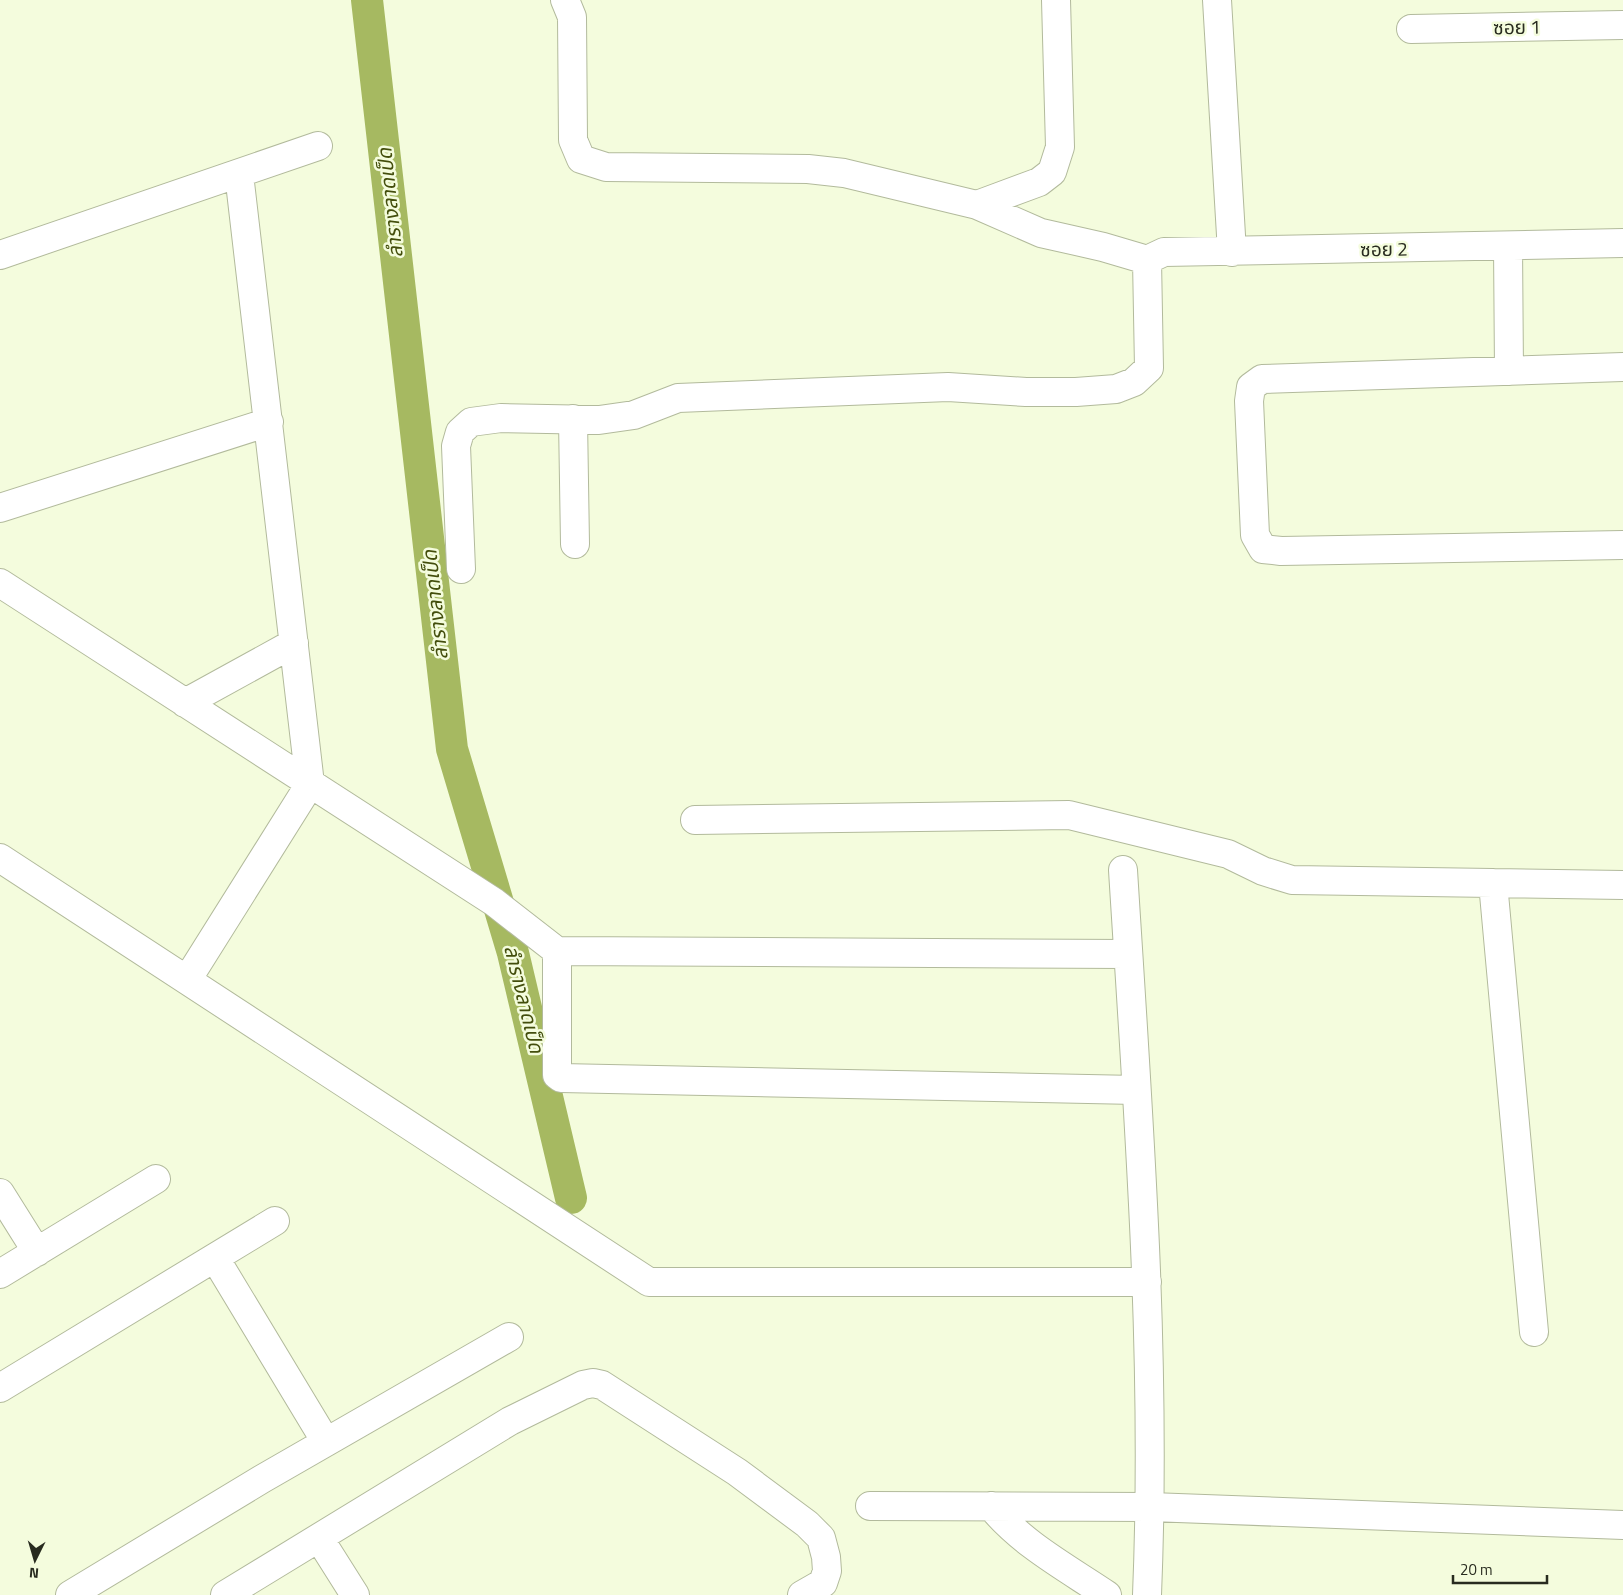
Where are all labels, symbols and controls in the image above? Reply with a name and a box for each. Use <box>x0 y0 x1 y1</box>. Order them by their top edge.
street label: ซอย 1 <box>1493 12 1541 41</box>
water label: ลำรางลาดเป็ด <box>368 146 411 259</box>
street label: ซอย 2 <box>1360 234 1408 263</box>
water label: ลำรางลาดเป็ด <box>413 548 456 661</box>
water label: ลำรางลาดเป็ด <box>496 942 553 1057</box>
north arrow <box>10 1535 60 1585</box>
scale bar <box>1453 1552 1547 1584</box>
text: 20 m <box>1460 1558 1493 1581</box>
text: N <box>28 1563 40 1584</box>

